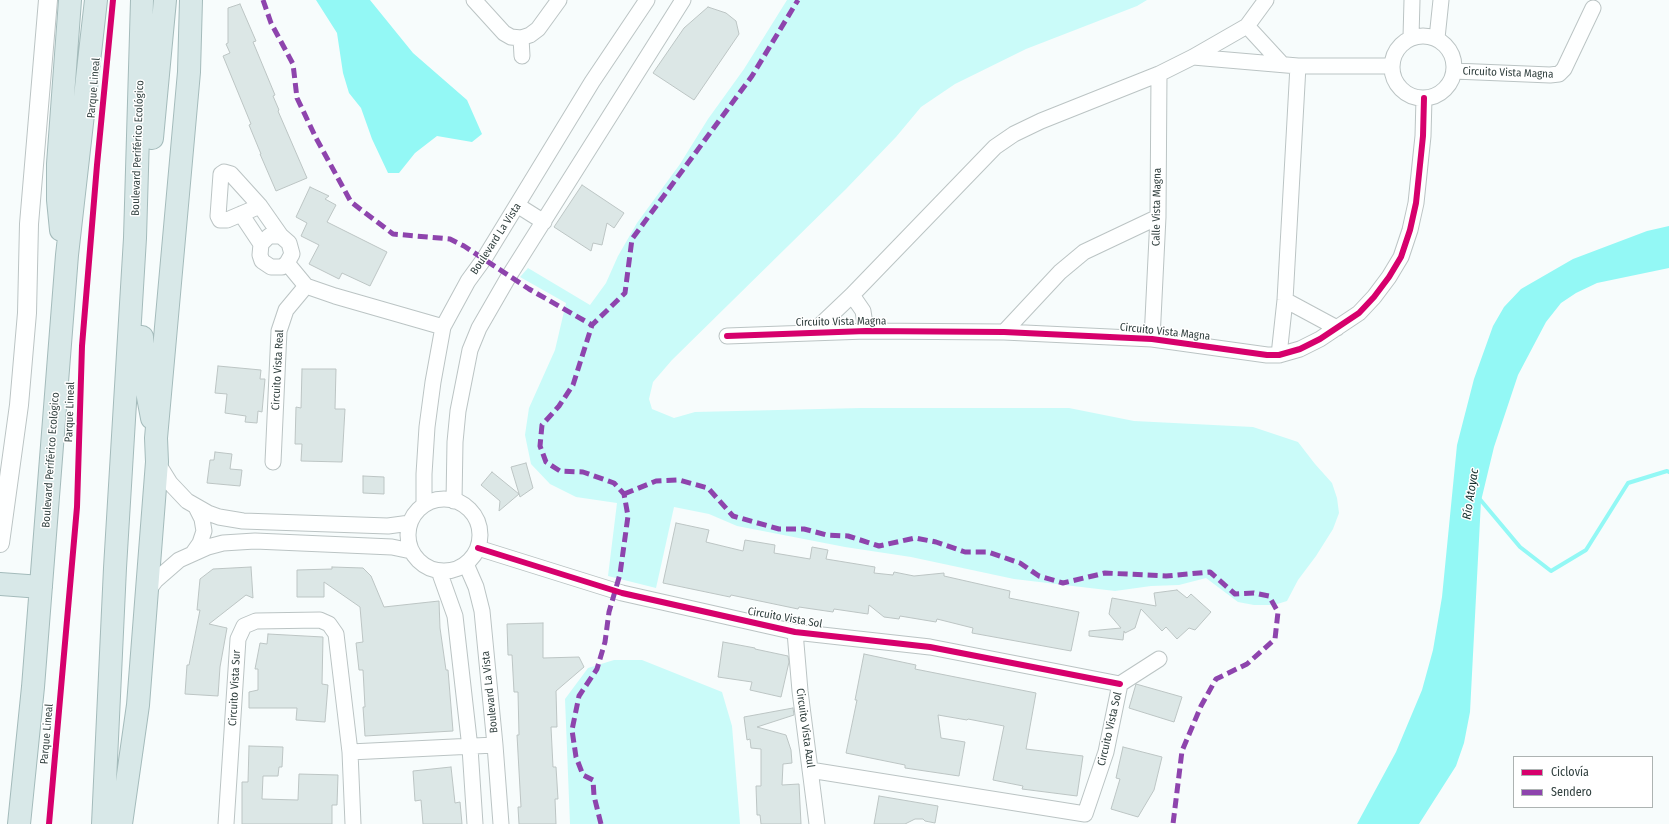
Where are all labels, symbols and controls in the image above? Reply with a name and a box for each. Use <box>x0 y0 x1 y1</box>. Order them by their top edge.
street label: Parque Lineal <box>85 57 103 119</box>
street label: Circuito Vista Magna <box>1462 65 1554 81</box>
street label: Boulevard Periférico Ecológico <box>129 80 147 216</box>
street label: Calle Vista Magna <box>1150 168 1164 246</box>
street label: Boulevard La Vista <box>468 201 524 277</box>
street label: Circuito Vista Magna <box>795 315 887 329</box>
street label: Circuito Vista Magna <box>1119 321 1211 343</box>
street label: Circuito Vista Real <box>269 329 287 411</box>
street label: Parque Lineal <box>62 381 78 443</box>
street label: Boulevard Periférico Ecológico <box>40 392 62 528</box>
water label: Río Atoyac <box>1460 468 1482 520</box>
street label: Circuito Vista Sol <box>747 605 823 631</box>
street label: Circuito Vista Sur <box>226 649 244 727</box>
street label: Boulevard La Vista <box>479 650 501 734</box>
street label: Circuito Vista Azul <box>793 687 817 769</box>
street label: Circuito Vista Sol <box>1095 691 1125 767</box>
street label: Parque Lineal <box>38 703 56 765</box>
legend <box>1513 756 1653 808</box>
text: Ciclovía <box>1551 765 1589 779</box>
text: Sendero <box>1551 785 1592 799</box>

